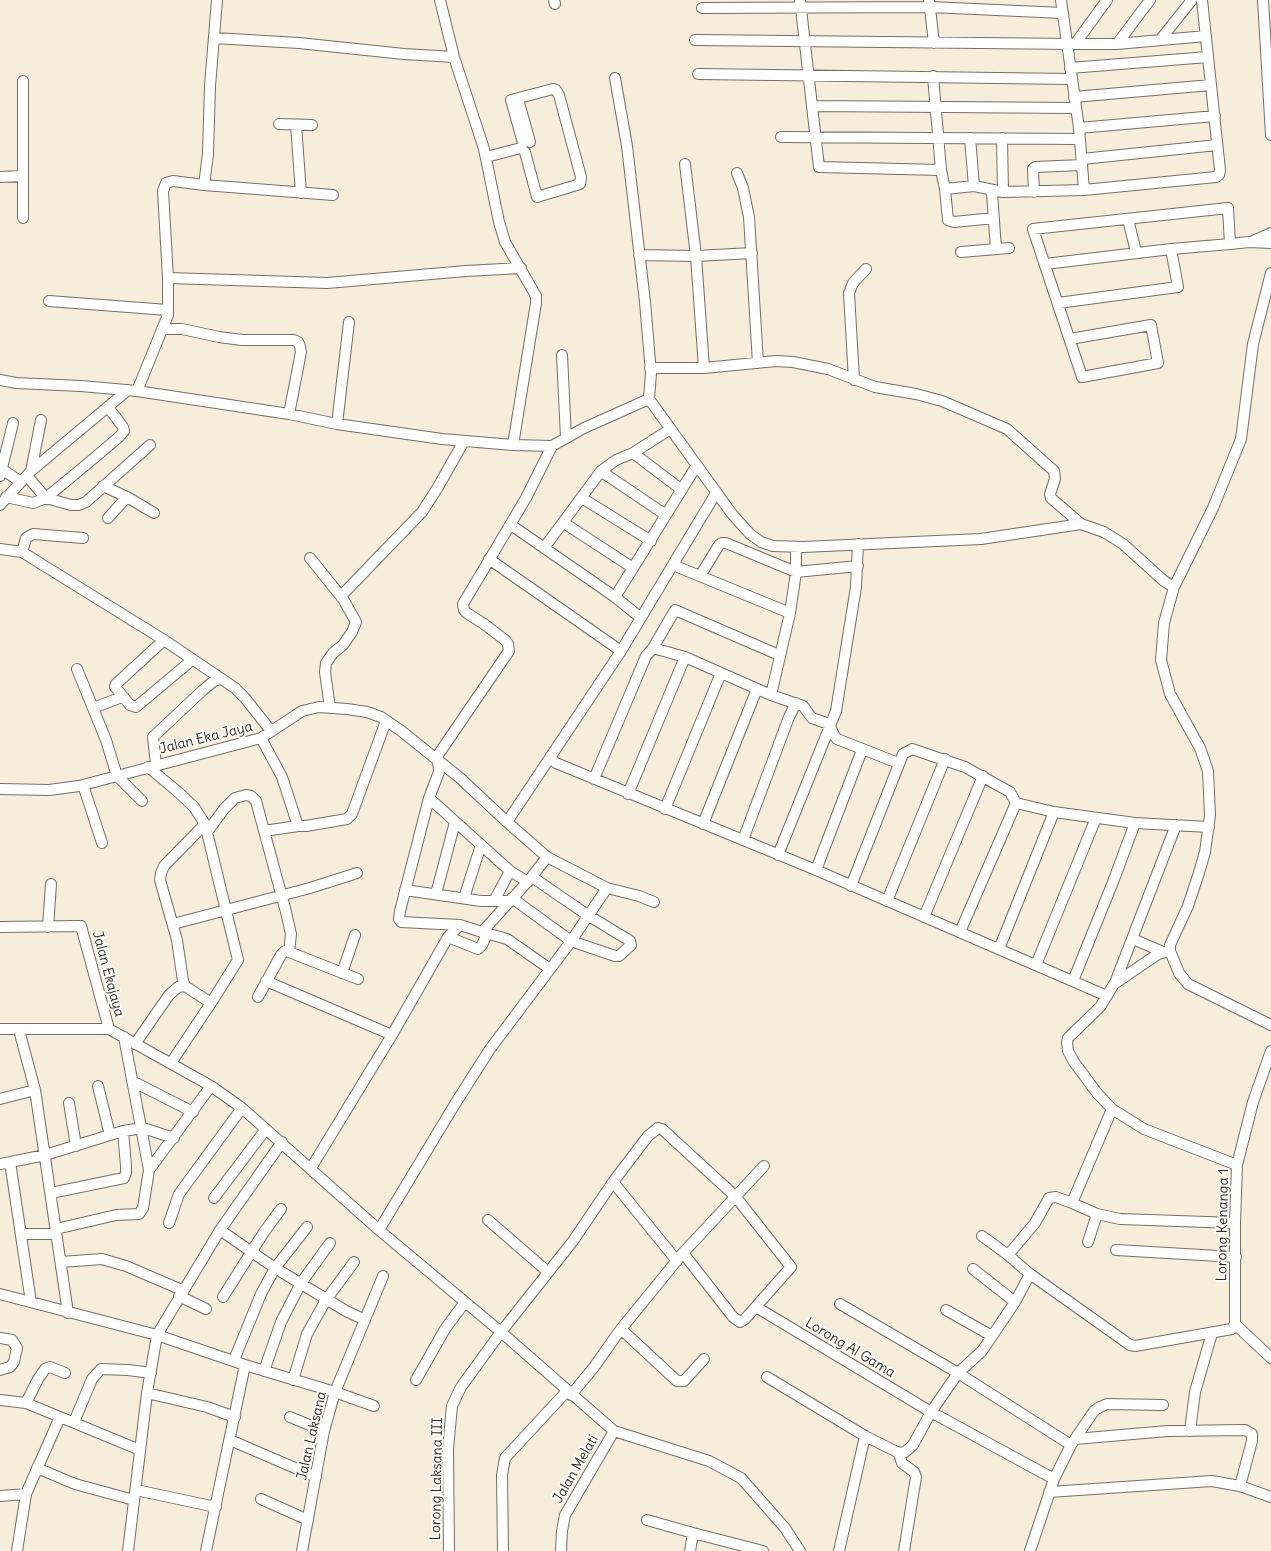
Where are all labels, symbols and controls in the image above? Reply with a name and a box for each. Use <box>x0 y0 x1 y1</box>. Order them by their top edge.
street label: Jalan Eka Jaya <box>158 718 254 758</box>
street label: Jalan Ekajaya <box>89 929 127 1019</box>
street label: Lorong Kenanga 1 <box>1214 1168 1232 1282</box>
street label: Lorong Al Gama <box>802 1315 898 1381</box>
street label: Jalan Laksana <box>294 1390 330 1482</box>
street label: Lorong Laksana III <box>428 1417 446 1541</box>
street label: Jalan Melati <box>550 1432 602 1506</box>

